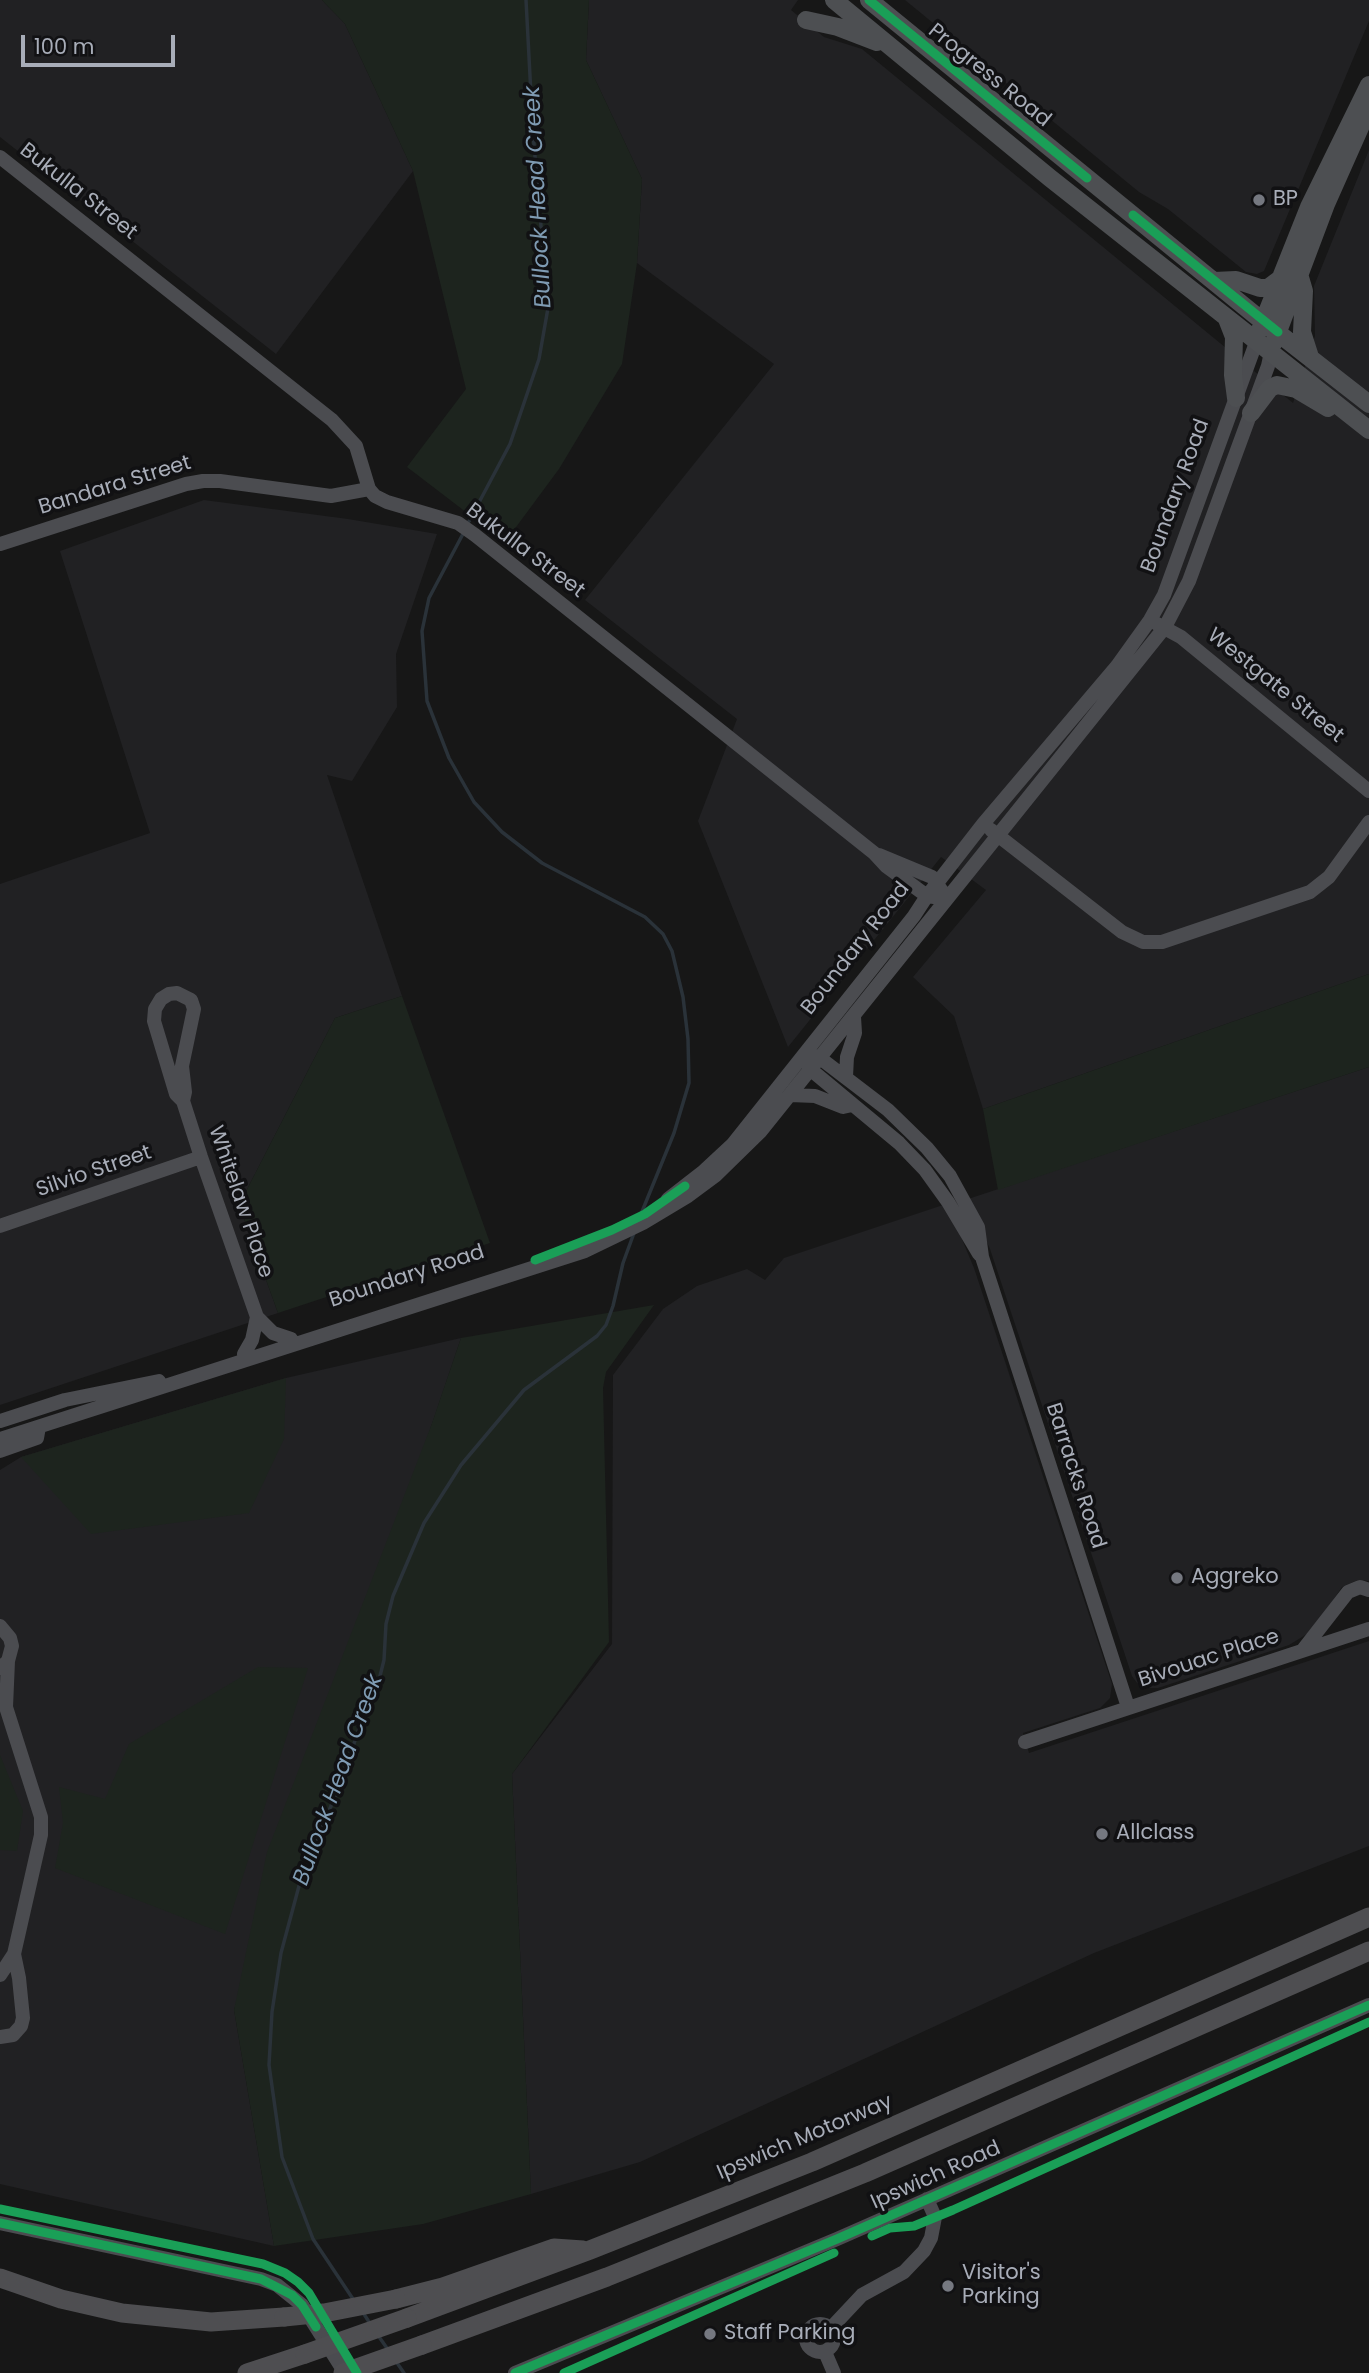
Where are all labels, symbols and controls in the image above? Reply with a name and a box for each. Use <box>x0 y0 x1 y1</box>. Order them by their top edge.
street label: Progress Road <box>923 19 1055 133</box>
scale bar <box>24 21 178 65</box>
text: 100 m <box>34 32 94 61</box>
water label: Bullock Head Creek <box>519 85 559 309</box>
street label: Bukulla Street <box>14 138 142 246</box>
place label: BP <box>1273 187 1298 213</box>
marker: BP <box>1251 192 1267 208</box>
street label: Boundary Road <box>1137 416 1215 576</box>
street label: Bandara Street <box>36 451 194 521</box>
street label: Bukulla Street <box>461 498 589 604</box>
street label: Westgate Street <box>1202 623 1348 749</box>
street label: Boundary Road <box>796 878 916 1020</box>
street label: Whitelaw Place <box>202 1123 278 1281</box>
street label: Silvio Street <box>33 1141 155 1203</box>
street label: Boundary Road <box>326 1240 488 1314</box>
street label: Barracks Road <box>1040 1400 1110 1552</box>
place label: Aggreko <box>1191 1565 1279 1591</box>
marker: Aggreko <box>1169 1570 1185 1586</box>
street label: Bivouac Place <box>1135 1624 1283 1694</box>
water label: Bullock Head Creek <box>288 1671 390 1889</box>
place label: Allclass <box>1116 1821 1195 1847</box>
marker: Allclass <box>1094 1826 1110 1842</box>
street label: Ipswich Motorway <box>713 2090 897 2186</box>
street label: Ipswich Road <box>867 2136 1005 2216</box>
place label: Visitor's Parking <box>962 2261 1041 2311</box>
marker: Visitor's Parking <box>940 2278 956 2294</box>
place label: Staff Parking <box>724 2321 855 2347</box>
marker: Staff Parking <box>702 2326 718 2342</box>

